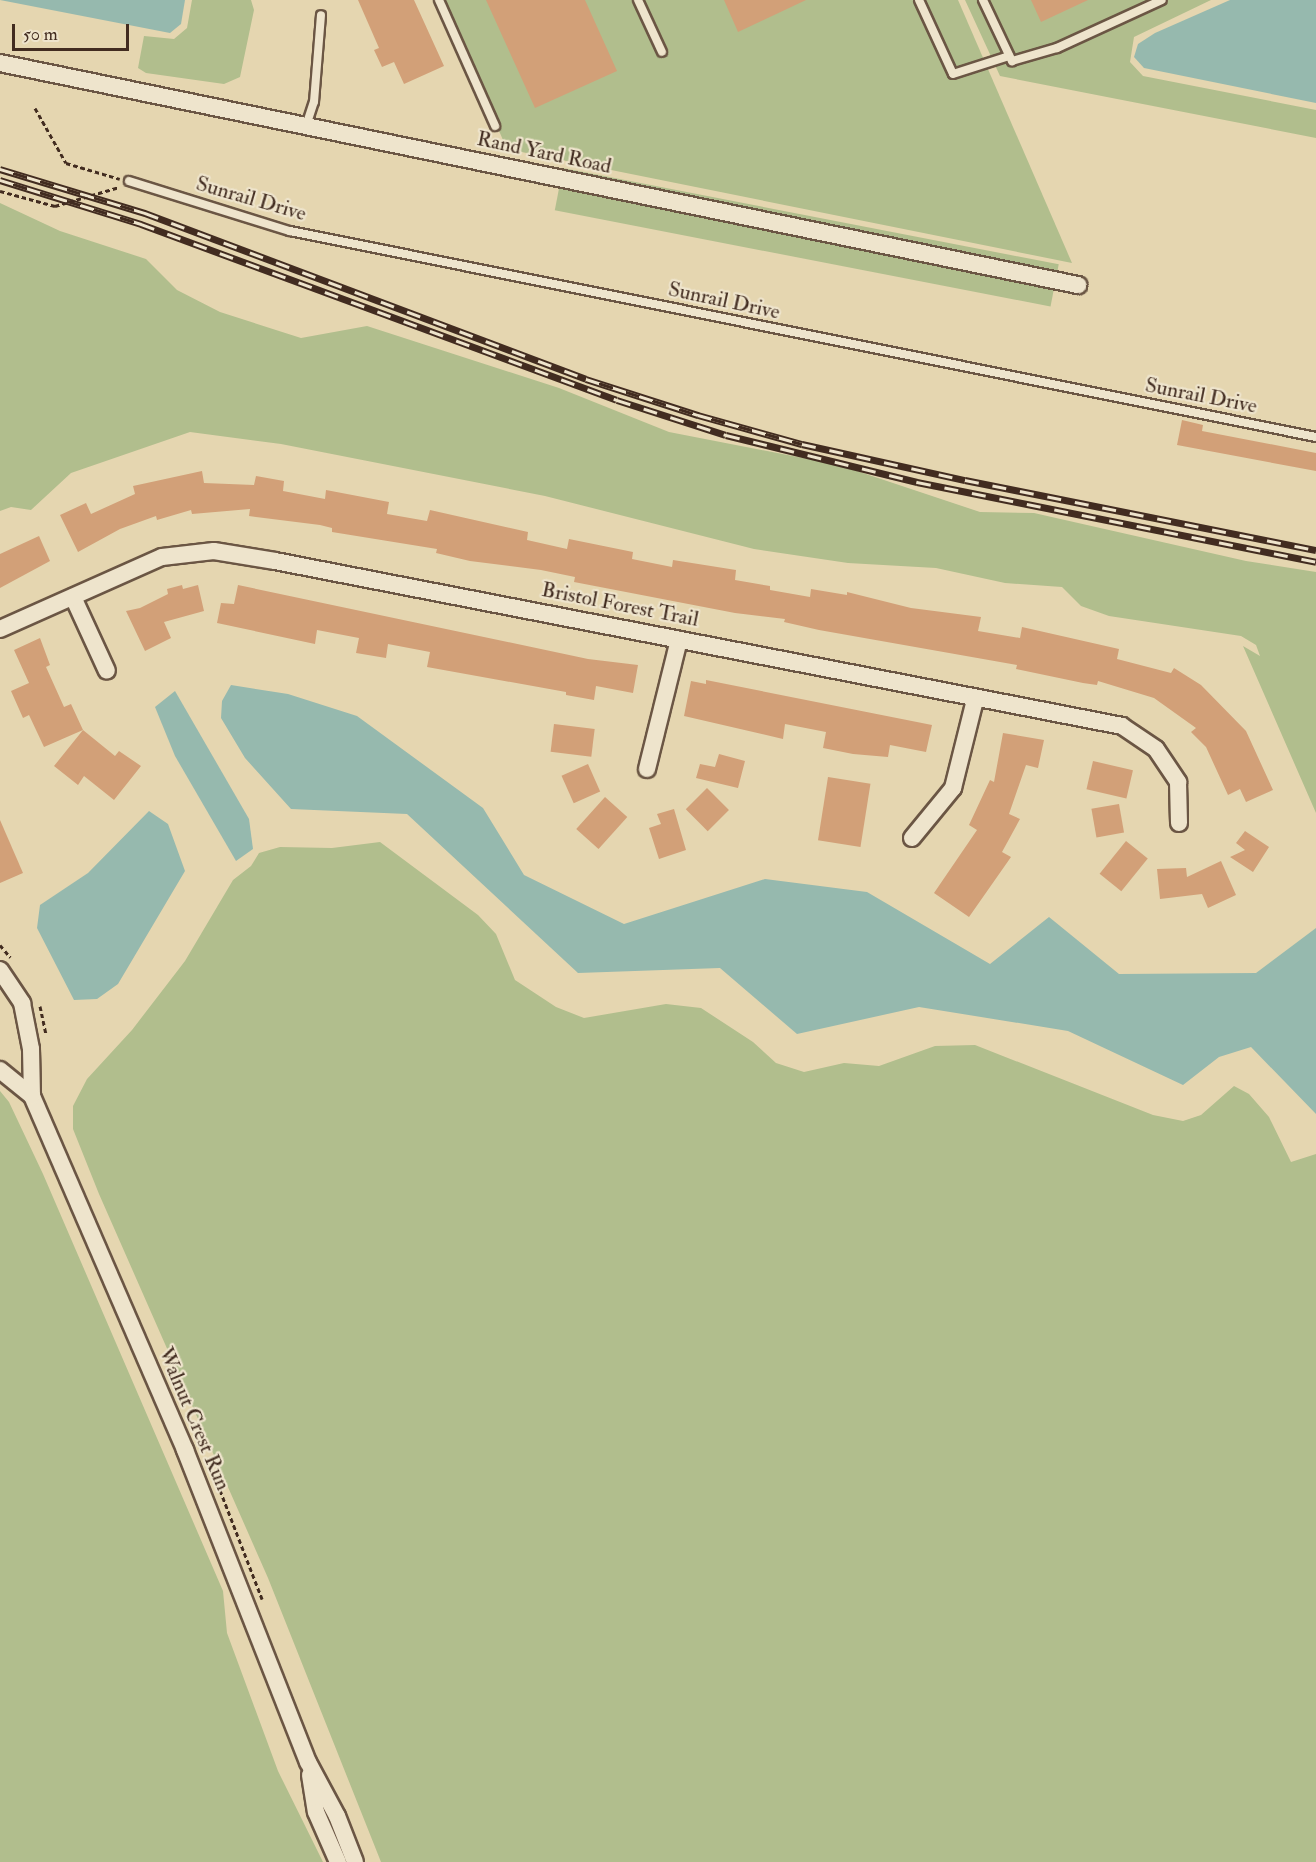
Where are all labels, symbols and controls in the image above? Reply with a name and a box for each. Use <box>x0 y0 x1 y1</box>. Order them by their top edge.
scale bar <box>15 12 132 50</box>
text: 50 m <box>23 23 58 46</box>
street label: Rand Yard Road <box>475 126 613 180</box>
street label: Sunrail Drive <box>193 171 309 227</box>
street label: Sunrail Drive <box>666 277 782 325</box>
street label: Sunrail Drive <box>1143 373 1259 419</box>
street label: Bristol Forest Trail <box>539 577 701 633</box>
street label: Walnut Crest Run <box>153 1344 235 1494</box>

